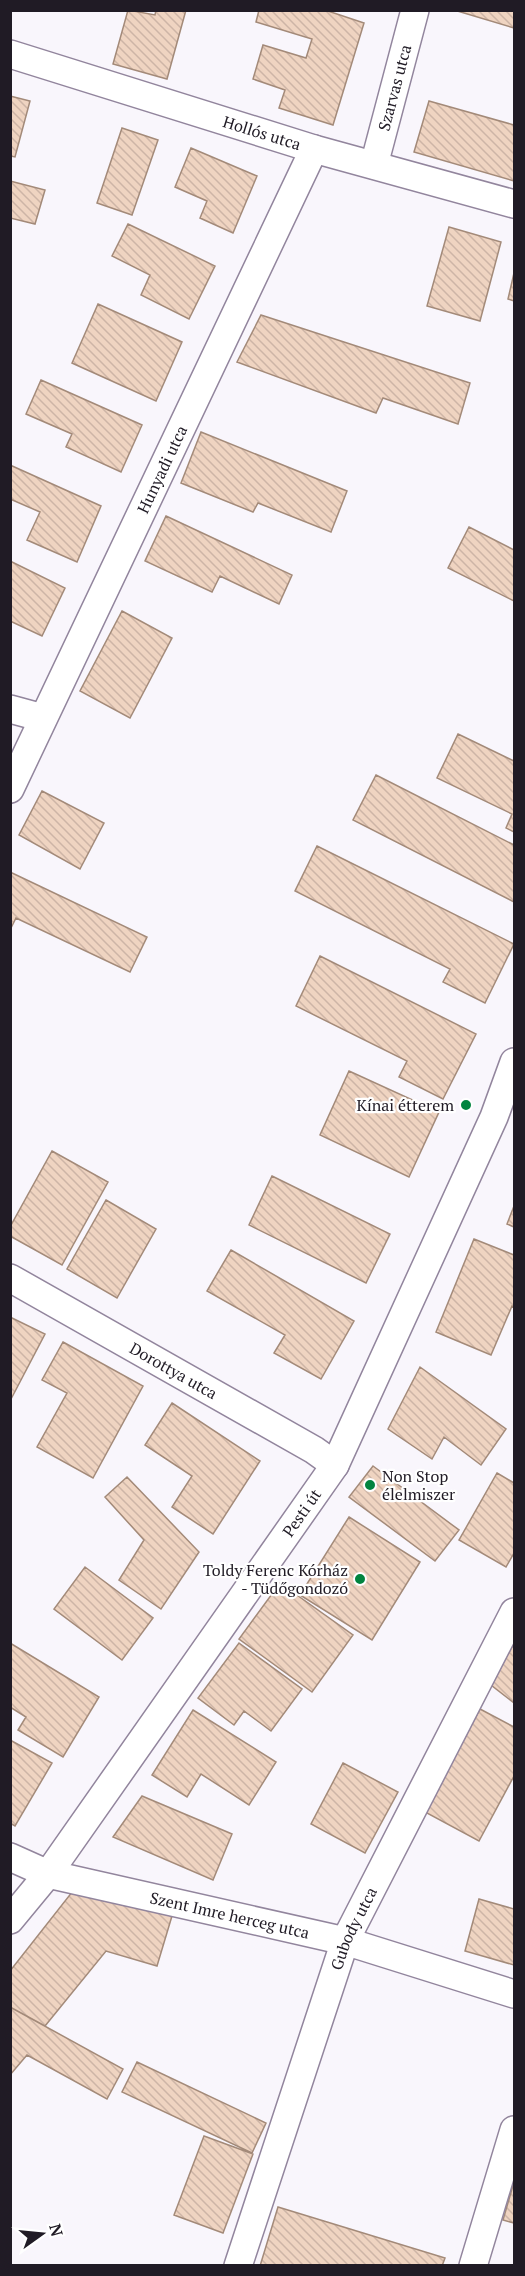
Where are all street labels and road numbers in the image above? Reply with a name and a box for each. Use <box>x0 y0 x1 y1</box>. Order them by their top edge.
street label: Szarvas utca <box>372 42 416 133</box>
street label: Hollós utca <box>220 110 304 155</box>
street label: Hunyadi utca <box>132 422 192 517</box>
street label: Dorottya utca <box>126 1337 222 1404</box>
street label: Pesti út <box>277 1484 326 1541</box>
street label: Gubody utca <box>325 1883 382 1973</box>
street label: Szent Imre herceg utca <box>148 1886 312 1944</box>

